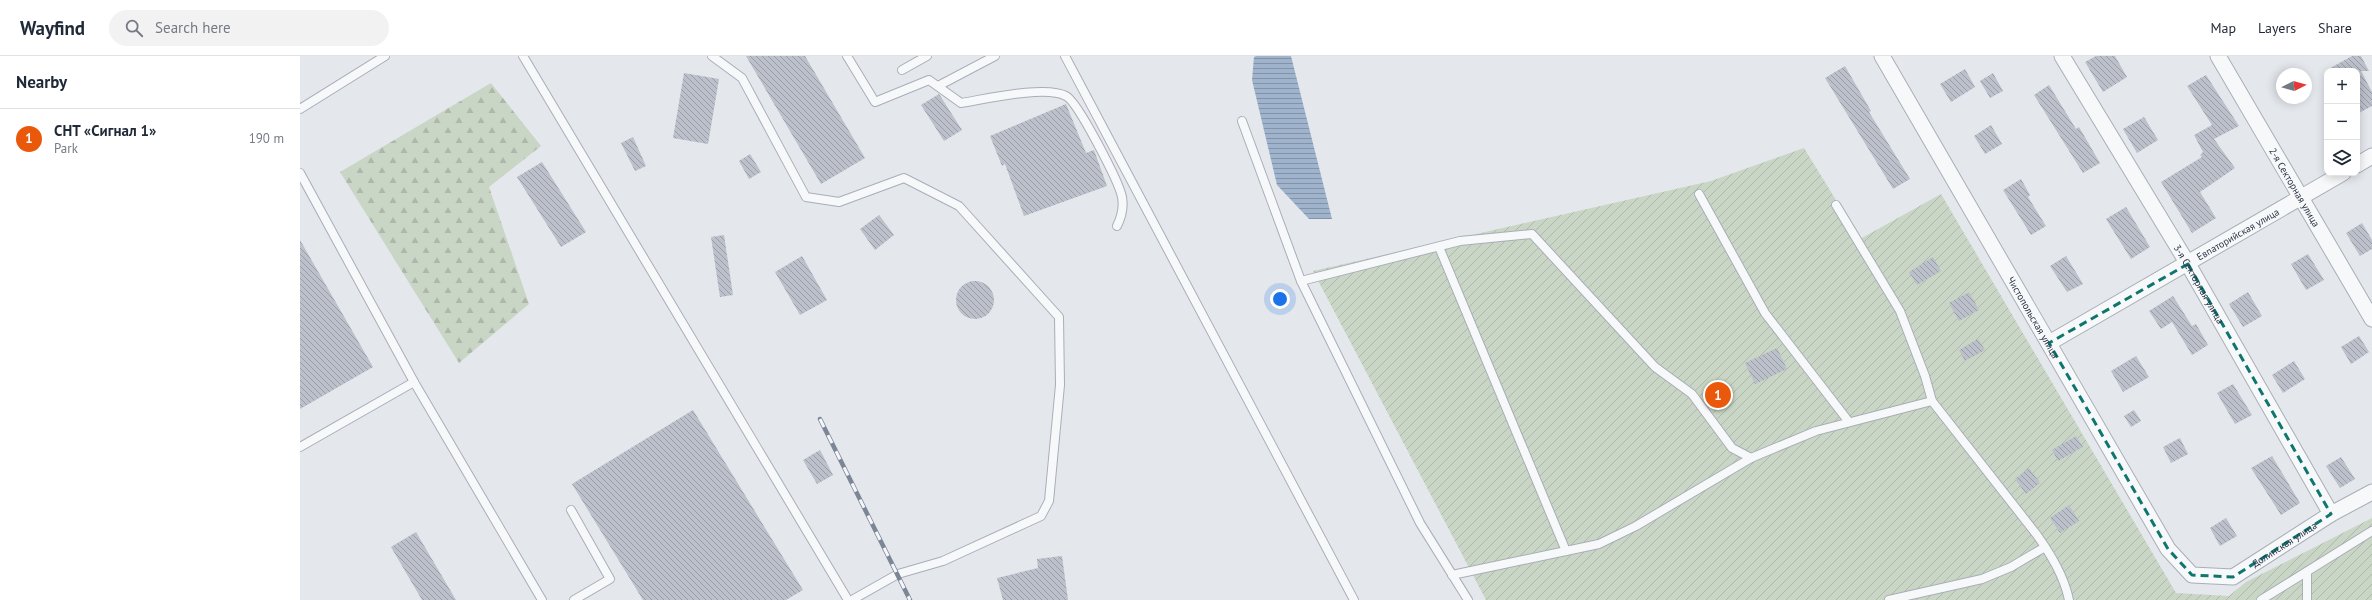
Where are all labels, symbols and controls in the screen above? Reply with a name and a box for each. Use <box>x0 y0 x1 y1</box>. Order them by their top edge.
search box <box>109 10 389 46</box>
text: Wayfind <box>20 16 85 40</box>
icon: search <box>123 17 145 39</box>
text: Search here <box>155 18 231 37</box>
text: Map <box>2210 19 2236 37</box>
text: Layers <box>2258 19 2296 37</box>
text: Share <box>2318 19 2352 37</box>
north arrow <box>2276 68 2312 104</box>
map controls <box>2324 68 2360 176</box>
button: + <box>2324 68 2360 104</box>
text: Nearby <box>16 71 67 93</box>
button: − <box>2324 104 2360 140</box>
text: СНТ «Сигнал 1» <box>54 121 156 140</box>
text: 1 <box>25 130 33 147</box>
text: 190 m <box>249 130 284 147</box>
text: Park <box>54 140 78 157</box>
button: layers <box>2324 140 2360 176</box>
street label: 2-я Секторная улица <box>2267 145 2323 229</box>
street label: Евпаторийская улица <box>2194 205 2281 263</box>
street label: 3-я Секторная улица <box>2171 242 2227 326</box>
street label: Чистопольская улица <box>2005 274 2062 361</box>
your location <box>1270 289 1290 309</box>
pin: 1 <box>1705 380 1731 410</box>
street label: Долинская улица <box>2249 518 2319 570</box>

